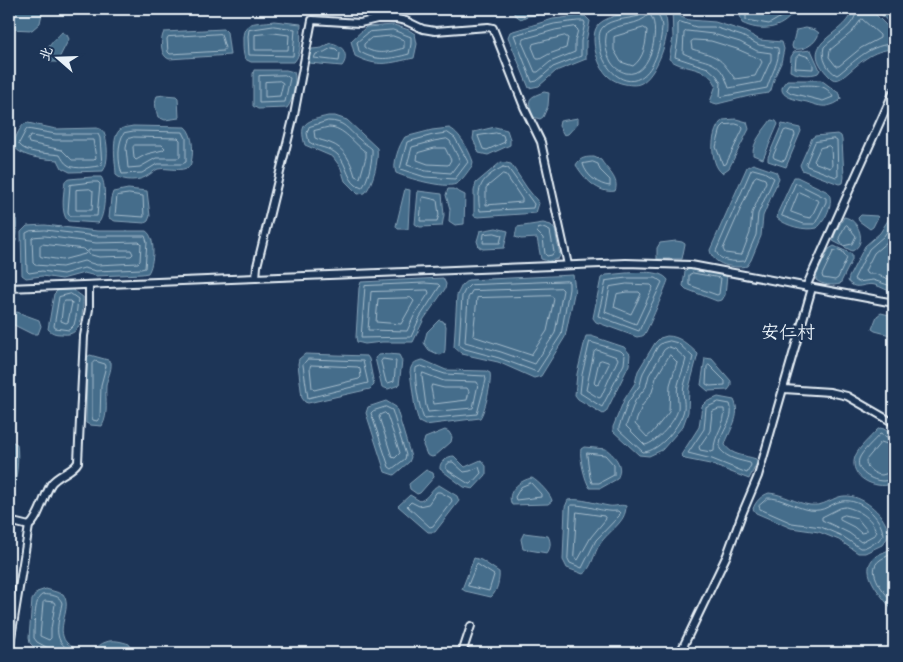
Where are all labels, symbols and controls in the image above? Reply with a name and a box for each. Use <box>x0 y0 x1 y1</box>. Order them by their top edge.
north arrow <box>32 32 82 82</box>
text: 北 <box>35 44 57 63</box>
district label: 安仁村 <box>761 320 815 344</box>

